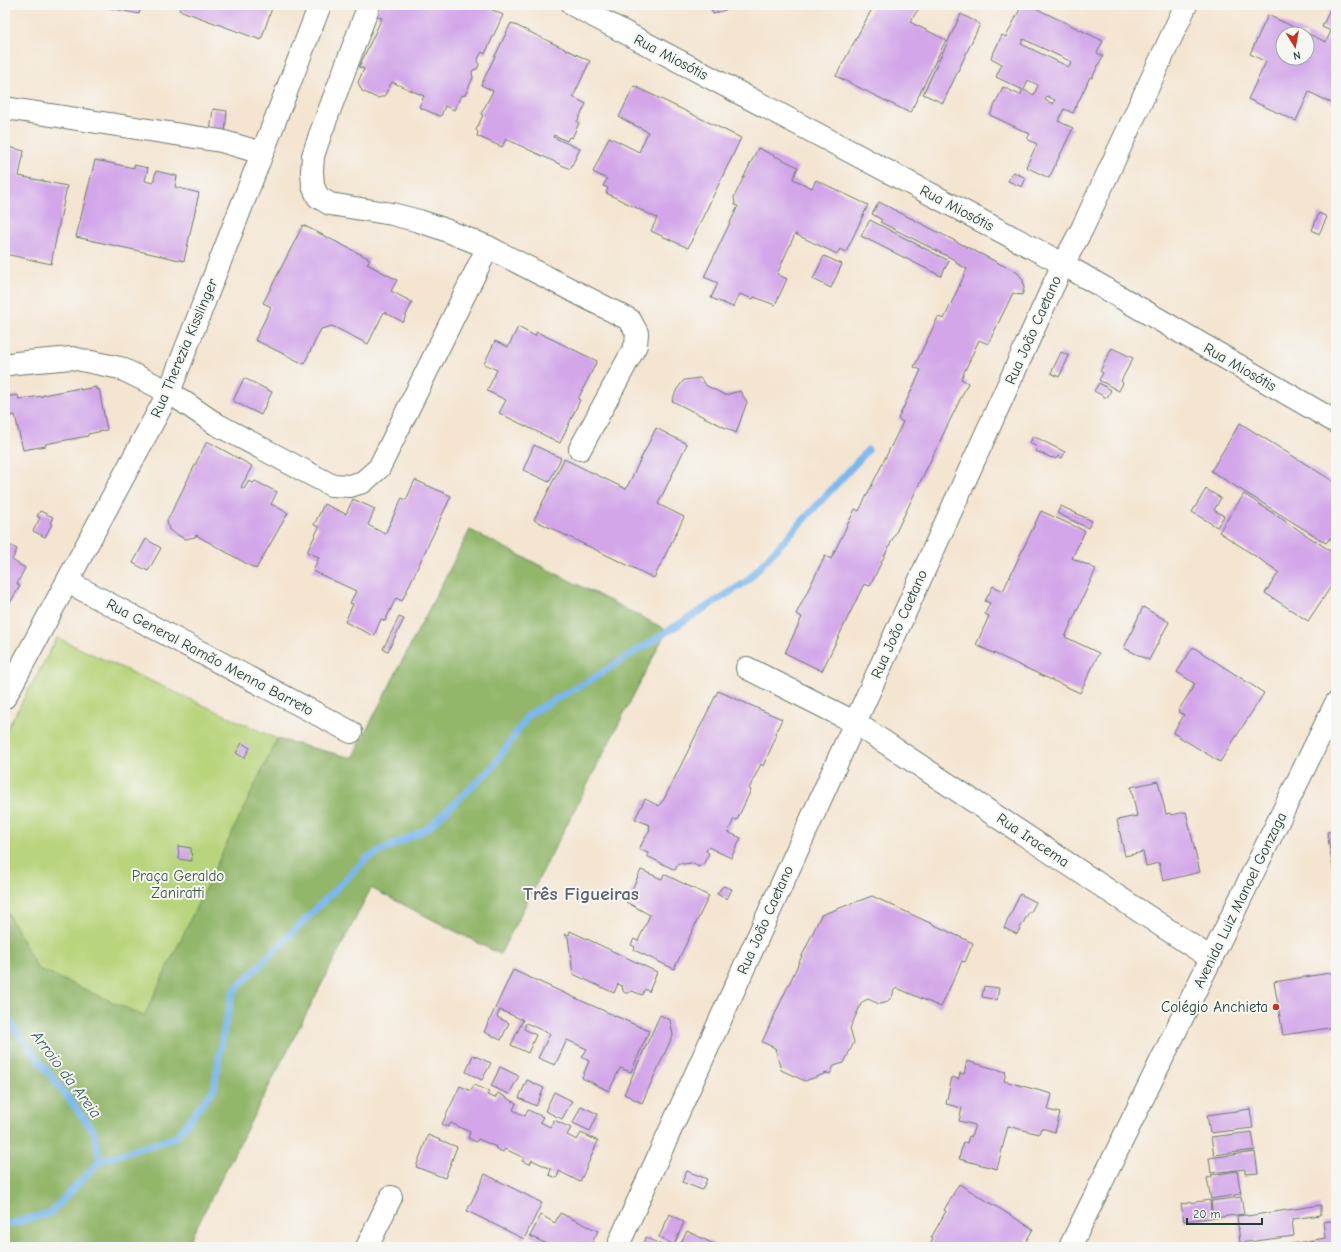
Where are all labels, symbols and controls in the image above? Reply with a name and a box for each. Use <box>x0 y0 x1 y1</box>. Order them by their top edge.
north arrow <box>1275 26 1315 66</box>
street label: Rua Miosótis <box>631 30 711 84</box>
text: N <box>1292 48 1302 62</box>
street label: Rua Miosótis <box>917 181 997 235</box>
street label: Rua João Caetano <box>1001 273 1065 387</box>
street label: Rua Therezia Kisslinger <box>147 276 221 420</box>
street label: Rua Miosótis <box>1200 339 1280 395</box>
street label: Rua João Caetano <box>867 567 931 681</box>
street label: Rua General Ramão Menna Barreto <box>103 595 317 719</box>
street label: Rua Iracema <box>993 809 1073 871</box>
street label: Avenida Luiz Manoel Gonzaga <box>1190 809 1290 991</box>
street label: Rua João Caetano <box>733 863 797 977</box>
park label: Praça Geraldo Zaniratti <box>132 867 224 902</box>
district label: Três Figueiras <box>523 883 639 905</box>
place label: Colégio Anchieta <box>1161 998 1268 1016</box>
marker: Colégio Anchieta <box>1271 1002 1281 1012</box>
water label: Arroio da Areia <box>27 1027 105 1122</box>
scale bar <box>1187 1200 1262 1226</box>
text: 20 m <box>1193 1207 1221 1221</box>

